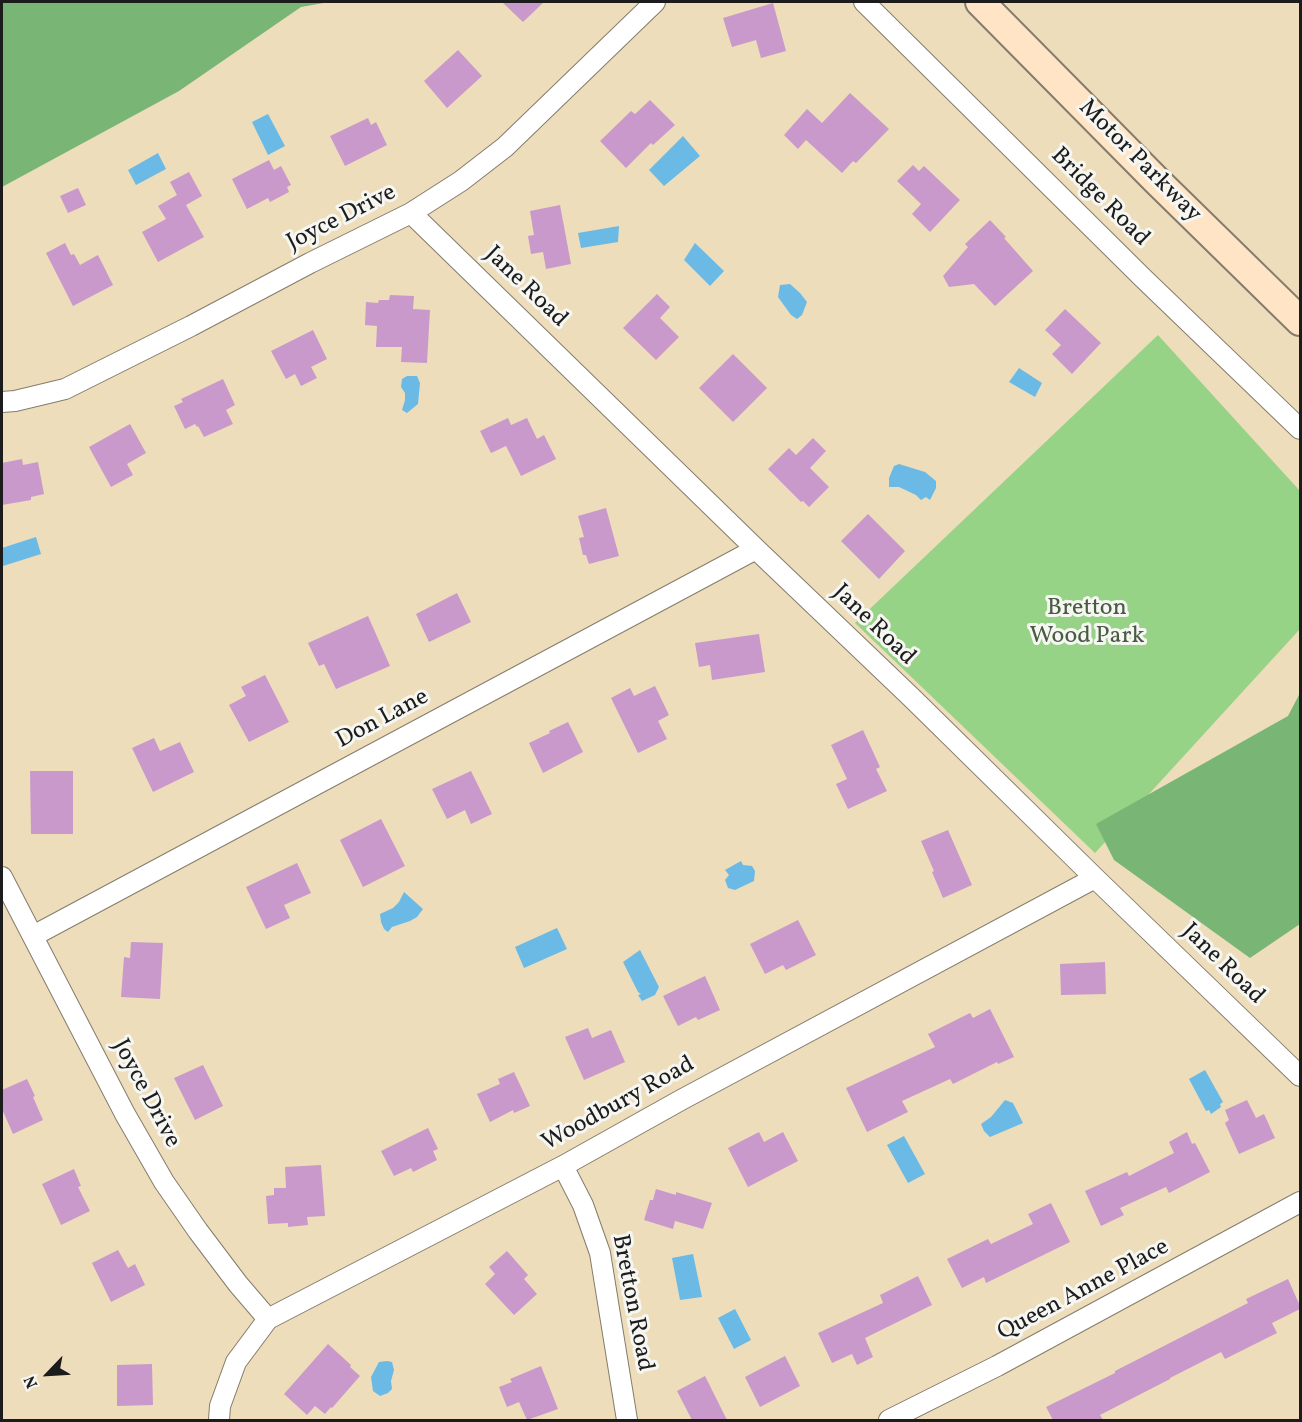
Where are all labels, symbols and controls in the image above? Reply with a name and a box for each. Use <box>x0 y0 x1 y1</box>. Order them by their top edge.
street label: Motor Parkway <box>1071 94 1207 230</box>
street label: Bridge Road <box>1043 142 1155 254</box>
street label: Joyce Drive <box>283 179 401 259</box>
street label: Jane Road <box>477 241 573 335</box>
street label: Jane Road <box>825 579 921 673</box>
park label: Bretton Wood Park <box>1029 596 1145 652</box>
street label: Don Lane <box>332 684 434 756</box>
street label: Jane Road <box>1174 918 1270 1012</box>
street label: Joyce Drive <box>104 1035 186 1153</box>
street label: Woodbury Road <box>538 1051 700 1159</box>
street label: Bretton Road <box>604 1232 658 1374</box>
street label: Queen Anne Place <box>993 1234 1175 1348</box>
north arrow <box>18 1344 78 1404</box>
text: N <box>19 1372 44 1392</box>

